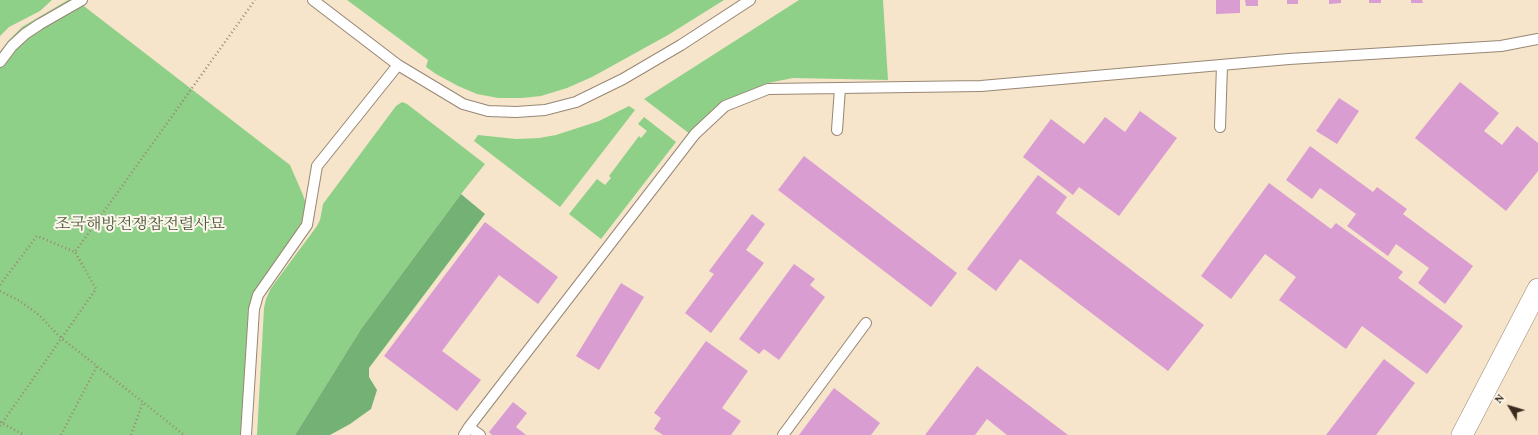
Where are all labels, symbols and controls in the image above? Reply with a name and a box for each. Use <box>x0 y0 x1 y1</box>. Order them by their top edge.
park label: 조국해방전쟁참전렬사묘 <box>55 216 225 236</box>
north arrow <box>1490 387 1530 427</box>
text: N <box>1492 392 1509 407</box>

